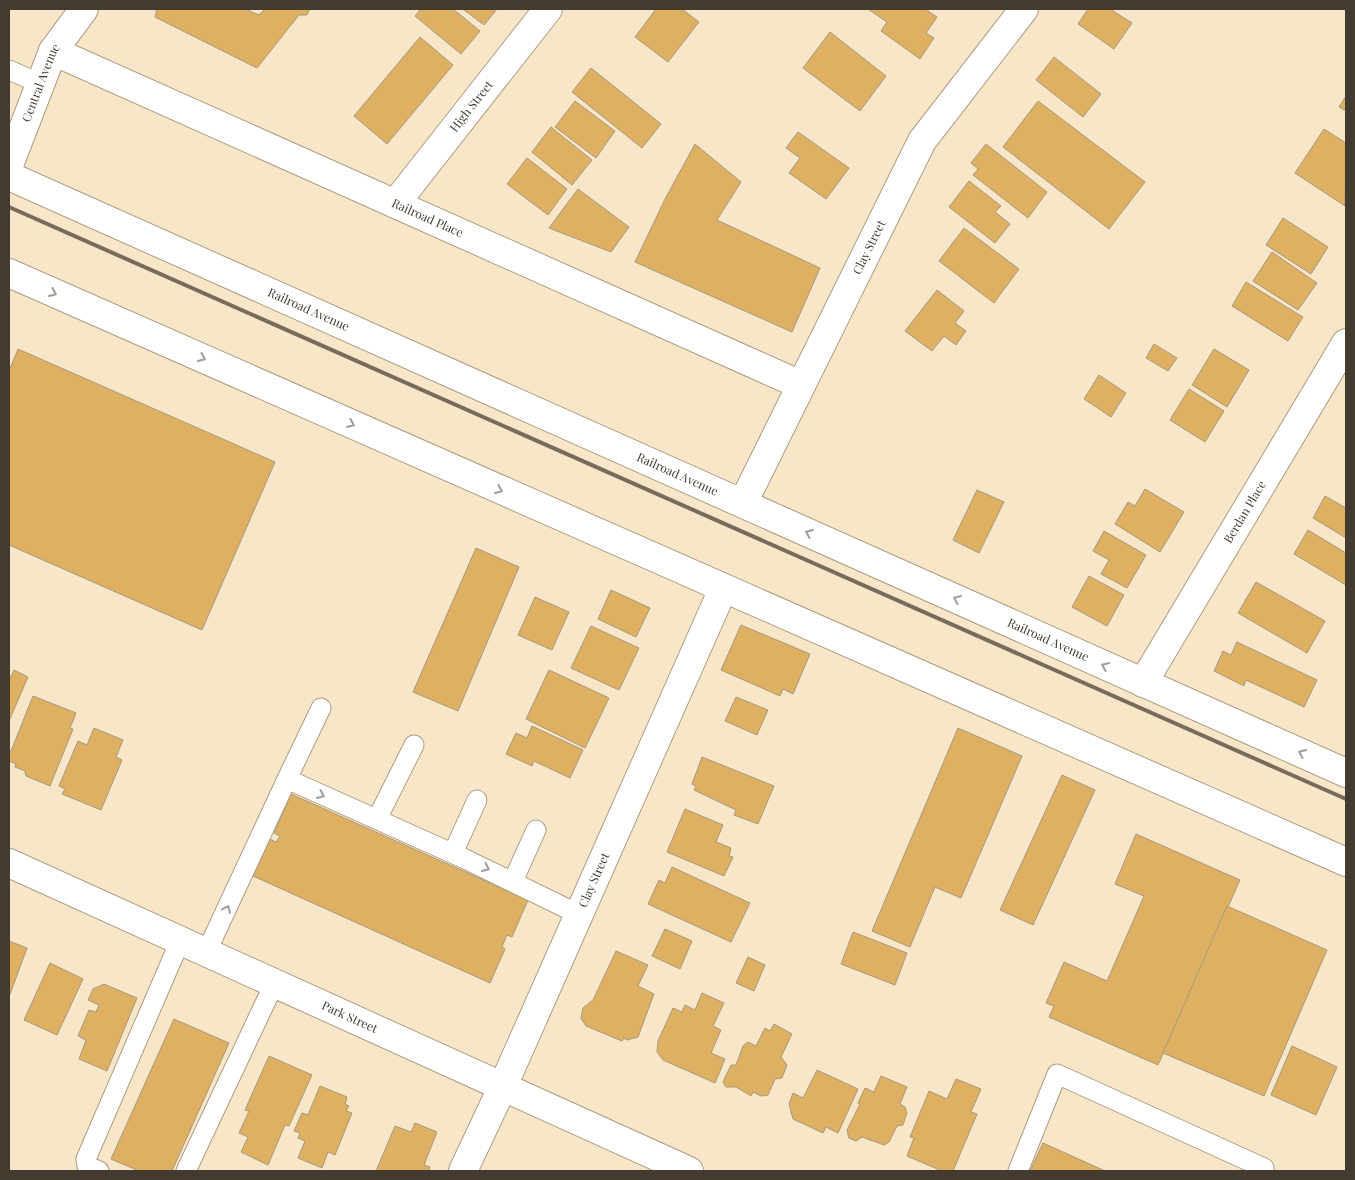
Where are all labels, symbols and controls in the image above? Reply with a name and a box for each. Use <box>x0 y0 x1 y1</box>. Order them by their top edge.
street label: Central Avenue <box>17 40 63 124</box>
street label: High Street <box>446 76 496 135</box>
street label: Railroad Place <box>390 194 466 240</box>
street label: Clay Street <box>848 217 889 277</box>
street label: Railroad Avenue <box>266 284 352 334</box>
one-way arrow <box>48 286 57 297</box>
one-way arrow <box>197 352 206 363</box>
one-way arrow <box>346 417 355 428</box>
street label: Railroad Avenue <box>635 448 721 499</box>
street label: Berdan Place <box>1219 477 1269 546</box>
one-way arrow <box>494 483 503 494</box>
one-way arrow <box>805 529 814 539</box>
one-way arrow <box>953 595 962 606</box>
street label: Railroad Avenue <box>1005 614 1092 664</box>
one-way arrow <box>1101 661 1110 672</box>
one-way arrow <box>1298 749 1307 760</box>
one-way arrow <box>316 788 325 799</box>
street label: Clay Street <box>574 849 613 910</box>
one-way arrow <box>481 862 490 873</box>
one-way arrow <box>221 905 231 914</box>
street label: Park Street <box>320 997 381 1036</box>

